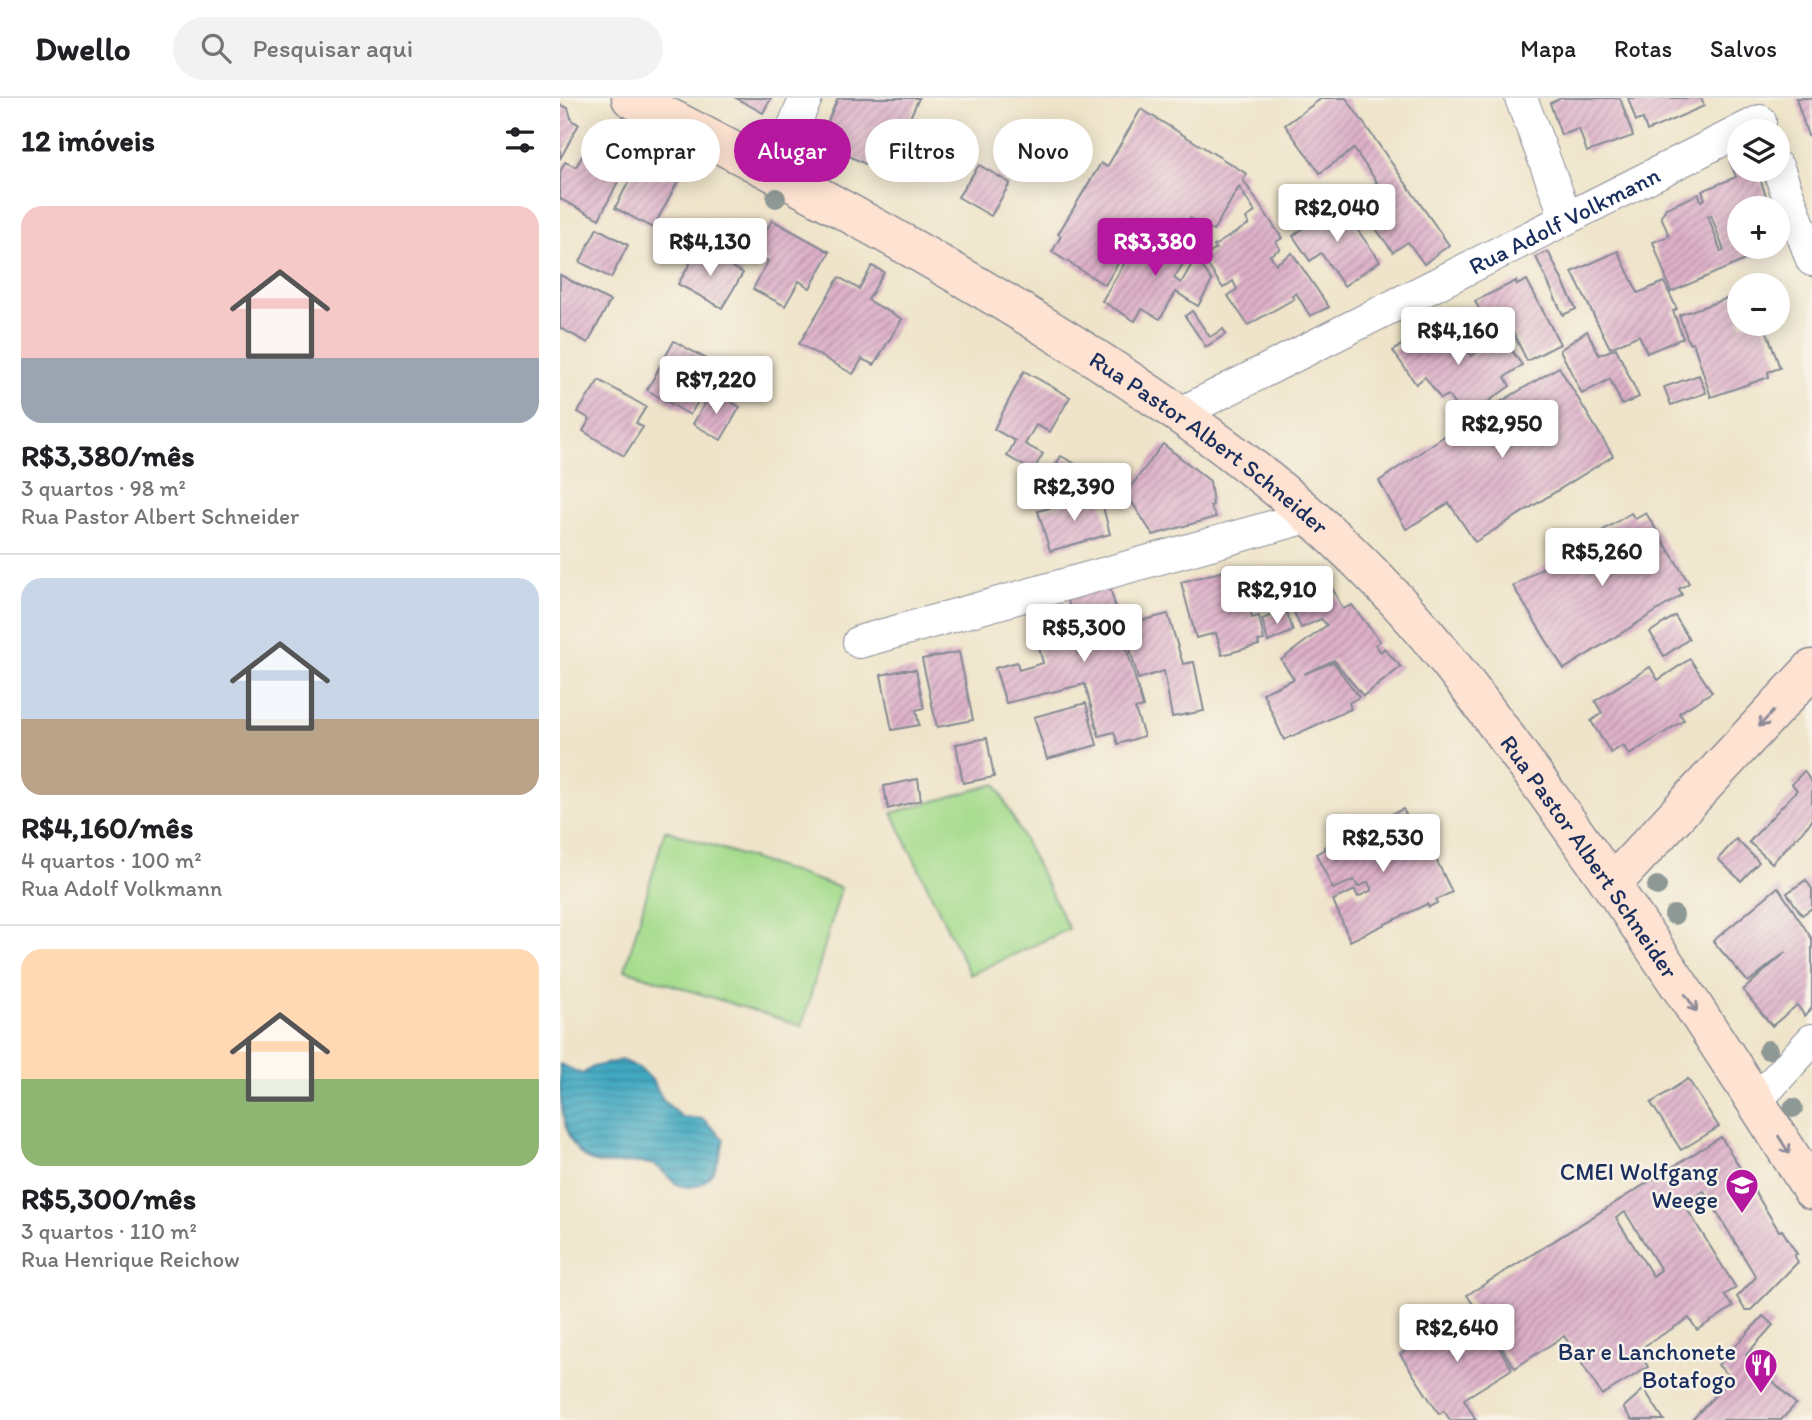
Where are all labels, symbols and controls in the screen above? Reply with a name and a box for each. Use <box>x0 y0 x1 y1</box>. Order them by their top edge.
search box <box>173 17 663 80</box>
text: Dwello <box>35 29 131 68</box>
icon: search <box>197 29 235 67</box>
text: Pesquisar aqui <box>253 32 413 64</box>
text: Mapa <box>1520 34 1576 63</box>
text: Rotas <box>1614 34 1672 63</box>
text: Salvos <box>1710 34 1777 63</box>
chip: Comprar <box>581 119 720 182</box>
chip: Alugar <box>734 119 851 182</box>
chip: Filtros <box>865 119 979 182</box>
chip: Novo <box>993 119 1093 182</box>
map controls <box>1727 119 1790 336</box>
button: layers <box>1727 119 1790 182</box>
icon: filters <box>501 121 539 159</box>
text: 12 imóveis <box>21 122 155 159</box>
street label: Rua Adolf Volkmann <box>1464 159 1665 280</box>
pin: R$2,040 <box>1272 184 1402 244</box>
text: R$2,040 <box>1294 193 1380 221</box>
button: + <box>1727 196 1790 259</box>
pin: R$4,130 <box>645 218 775 278</box>
pin: R$3,380 <box>1090 218 1220 278</box>
text: R$4,130 <box>669 227 751 255</box>
text: R$3,380 <box>1114 227 1196 255</box>
icon: home <box>217 251 343 377</box>
button: − <box>1727 273 1790 336</box>
pin: R$4,160 <box>1393 308 1523 367</box>
text: R$4,160 <box>1417 316 1499 344</box>
street label: Rua Pastor Albert Schneider <box>1084 344 1335 540</box>
pin: R$7,220 <box>651 356 781 416</box>
text: R$7,220 <box>676 365 756 393</box>
pin: R$2,950 <box>1437 400 1567 460</box>
text: R$2,950 <box>1461 409 1543 437</box>
text: R$3,380/mês <box>21 437 195 474</box>
pin: R$2,390 <box>1009 464 1139 523</box>
text: R$2,390 <box>1033 472 1115 500</box>
text: 3 quartos · 98 m² <box>21 474 186 502</box>
text: Rua Pastor Albert Schneider <box>21 502 299 530</box>
pin: R$5,260 <box>1537 528 1667 588</box>
text: R$5,260 <box>1561 537 1643 565</box>
pin: R$2,910 <box>1212 566 1342 626</box>
text: R$2,910 <box>1237 575 1317 603</box>
pin: R$5,300 <box>1019 604 1149 664</box>
text: R$5,300 <box>1042 613 1126 641</box>
icon: home <box>217 623 343 749</box>
one-way arrow <box>1757 710 1774 727</box>
street label: Rua Pastor Albert Schneider <box>1495 729 1685 984</box>
text: R$4,160/mês <box>21 809 193 846</box>
pin: R$2,530 <box>1318 814 1448 874</box>
text: R$2,530 <box>1342 823 1424 851</box>
text: 4 quartos · 100 m² <box>21 846 202 874</box>
text: Rua Adolf Volkmann <box>21 874 222 902</box>
one-way arrow <box>1684 992 1698 1012</box>
icon: home <box>217 994 343 1120</box>
one-way arrow <box>1778 1135 1792 1155</box>
place label: CMEI Wolfgang Weege <box>1560 1157 1719 1214</box>
school or university icon: CMEI Wolfgang Weege <box>1723 1166 1761 1215</box>
text: R$5,300/mês <box>21 1180 196 1217</box>
text: 3 quartos · 110 m² <box>21 1217 197 1245</box>
text: Rua Henrique Reichow <box>21 1245 240 1273</box>
pin: R$2,640 <box>1392 1304 1522 1364</box>
text: R$2,640 <box>1415 1313 1499 1341</box>
place label: Bar e Lanchonete Botafogo <box>1558 1337 1736 1394</box>
restaurant icon: Bar e Lanchonete Botafogo <box>1742 1346 1780 1395</box>

